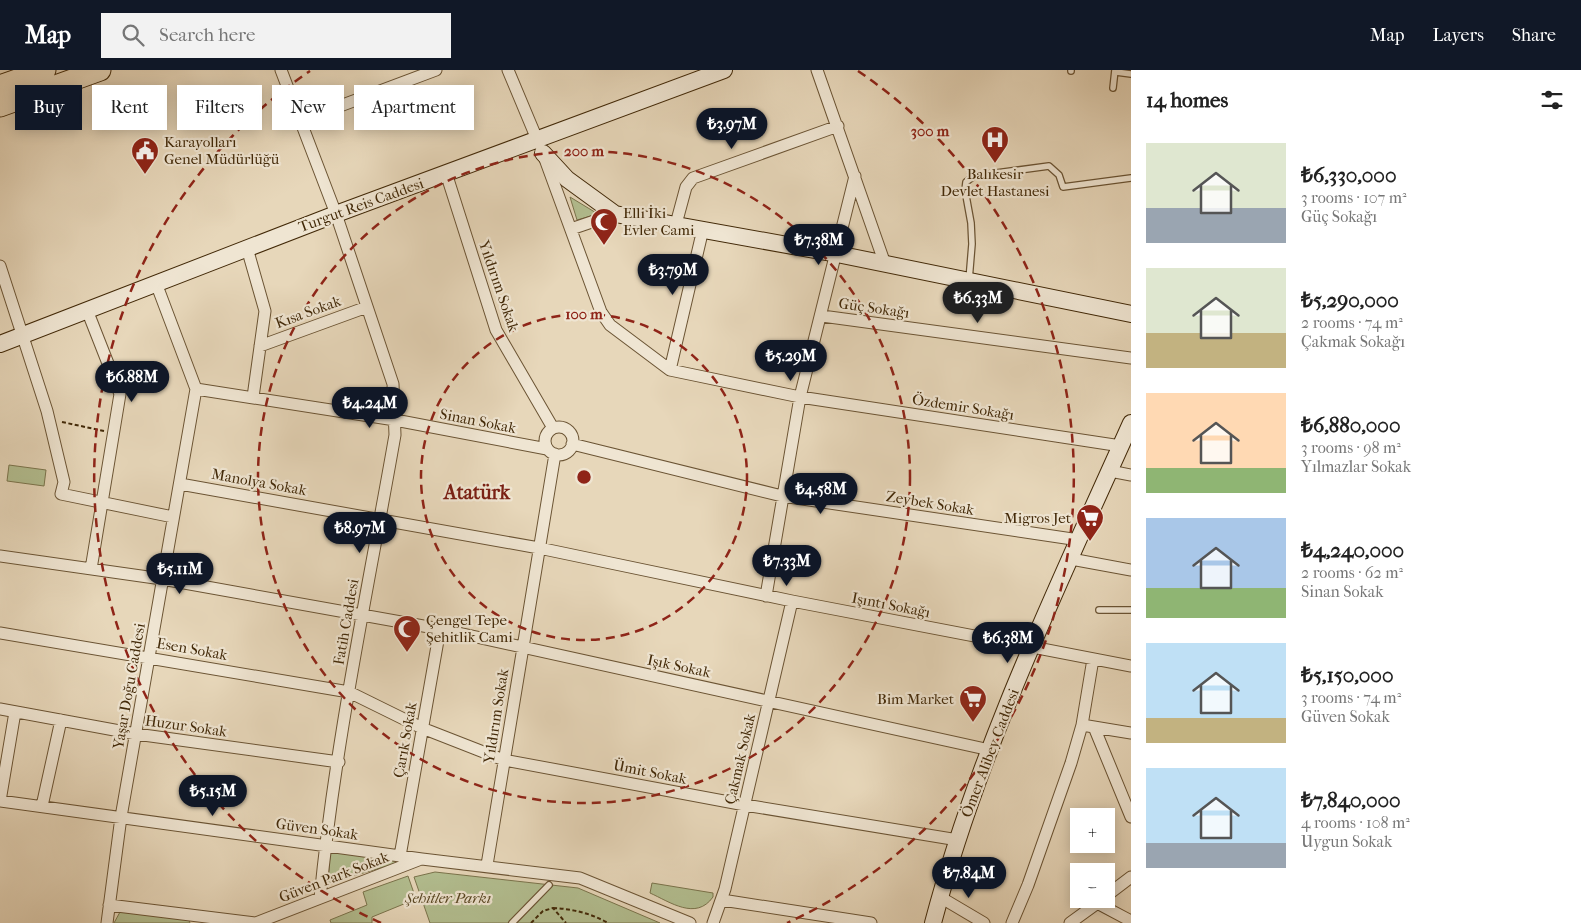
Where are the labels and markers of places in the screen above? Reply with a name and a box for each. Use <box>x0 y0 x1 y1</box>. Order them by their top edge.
pin: ₺3.97M <box>691 108 773 150</box>
hospital icon: Balıkesir Devlet Hastanesi <box>980 125 1010 164</box>
place label: Karayolları Genel Müdürlüğü <box>164 133 280 168</box>
public building icon: Karayolları Genel Müdürlüğü <box>130 136 160 175</box>
place label: Balıkesir Devlet Hastanesi <box>941 165 1050 200</box>
place label: Elli İki Evler Cami <box>623 204 695 239</box>
mosque icon: Elli İki Evler Cami <box>589 207 619 246</box>
pin: ₺7.38M <box>778 224 860 266</box>
pin: ₺3.79M <box>632 254 714 296</box>
pin: ₺6.33M <box>937 282 1019 324</box>
pin: ₺5.29M <box>750 340 832 382</box>
pin: ₺6.88M <box>91 360 173 403</box>
pin: ₺4.24M <box>329 386 411 429</box>
centre of rings <box>575 468 593 486</box>
pin: ₺4.58M <box>780 472 862 515</box>
supermarket icon: Migros Jet <box>1075 503 1105 542</box>
place label: Migros Jet <box>1004 509 1072 527</box>
pin: ₺8.97M <box>319 512 401 554</box>
pin: ₺7.33M <box>746 544 828 587</box>
pin: ₺5.11M <box>139 552 221 595</box>
place label: Çengel Tepe Şehitlik Cami <box>426 611 513 646</box>
mosque icon: Çengel Tepe Şehitlik Cami <box>392 614 422 653</box>
pin: ₺6.38M <box>967 622 1049 664</box>
supermarket icon: Bim Market <box>958 684 988 723</box>
place label: Bim Market <box>877 690 955 708</box>
pin: ₺5.15M <box>172 774 254 817</box>
pin: ₺7.84M <box>928 856 1010 899</box>

